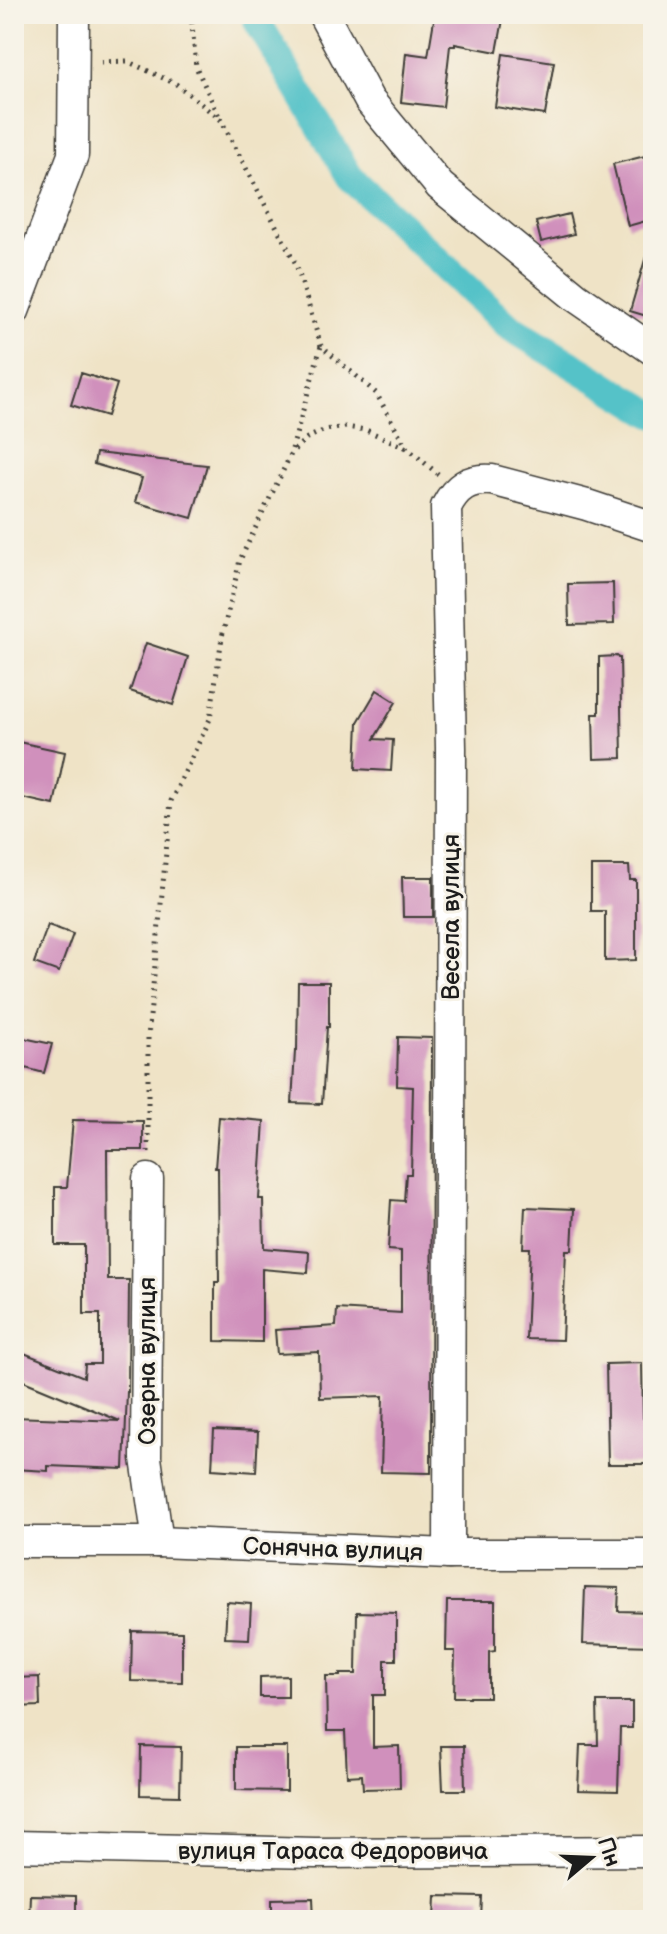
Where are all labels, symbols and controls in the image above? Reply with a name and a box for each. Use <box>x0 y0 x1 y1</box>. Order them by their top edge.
street label: Весела вулиця <box>437 834 466 1000</box>
street label: Озерна вулиця <box>133 1277 162 1445</box>
street label: Сонячна вулиця <box>242 1532 424 1567</box>
north arrow <box>551 1818 631 1898</box>
text: Пн <box>591 1834 626 1870</box>
street label: вулиця Тараса Федоровича <box>178 1837 488 1866</box>

